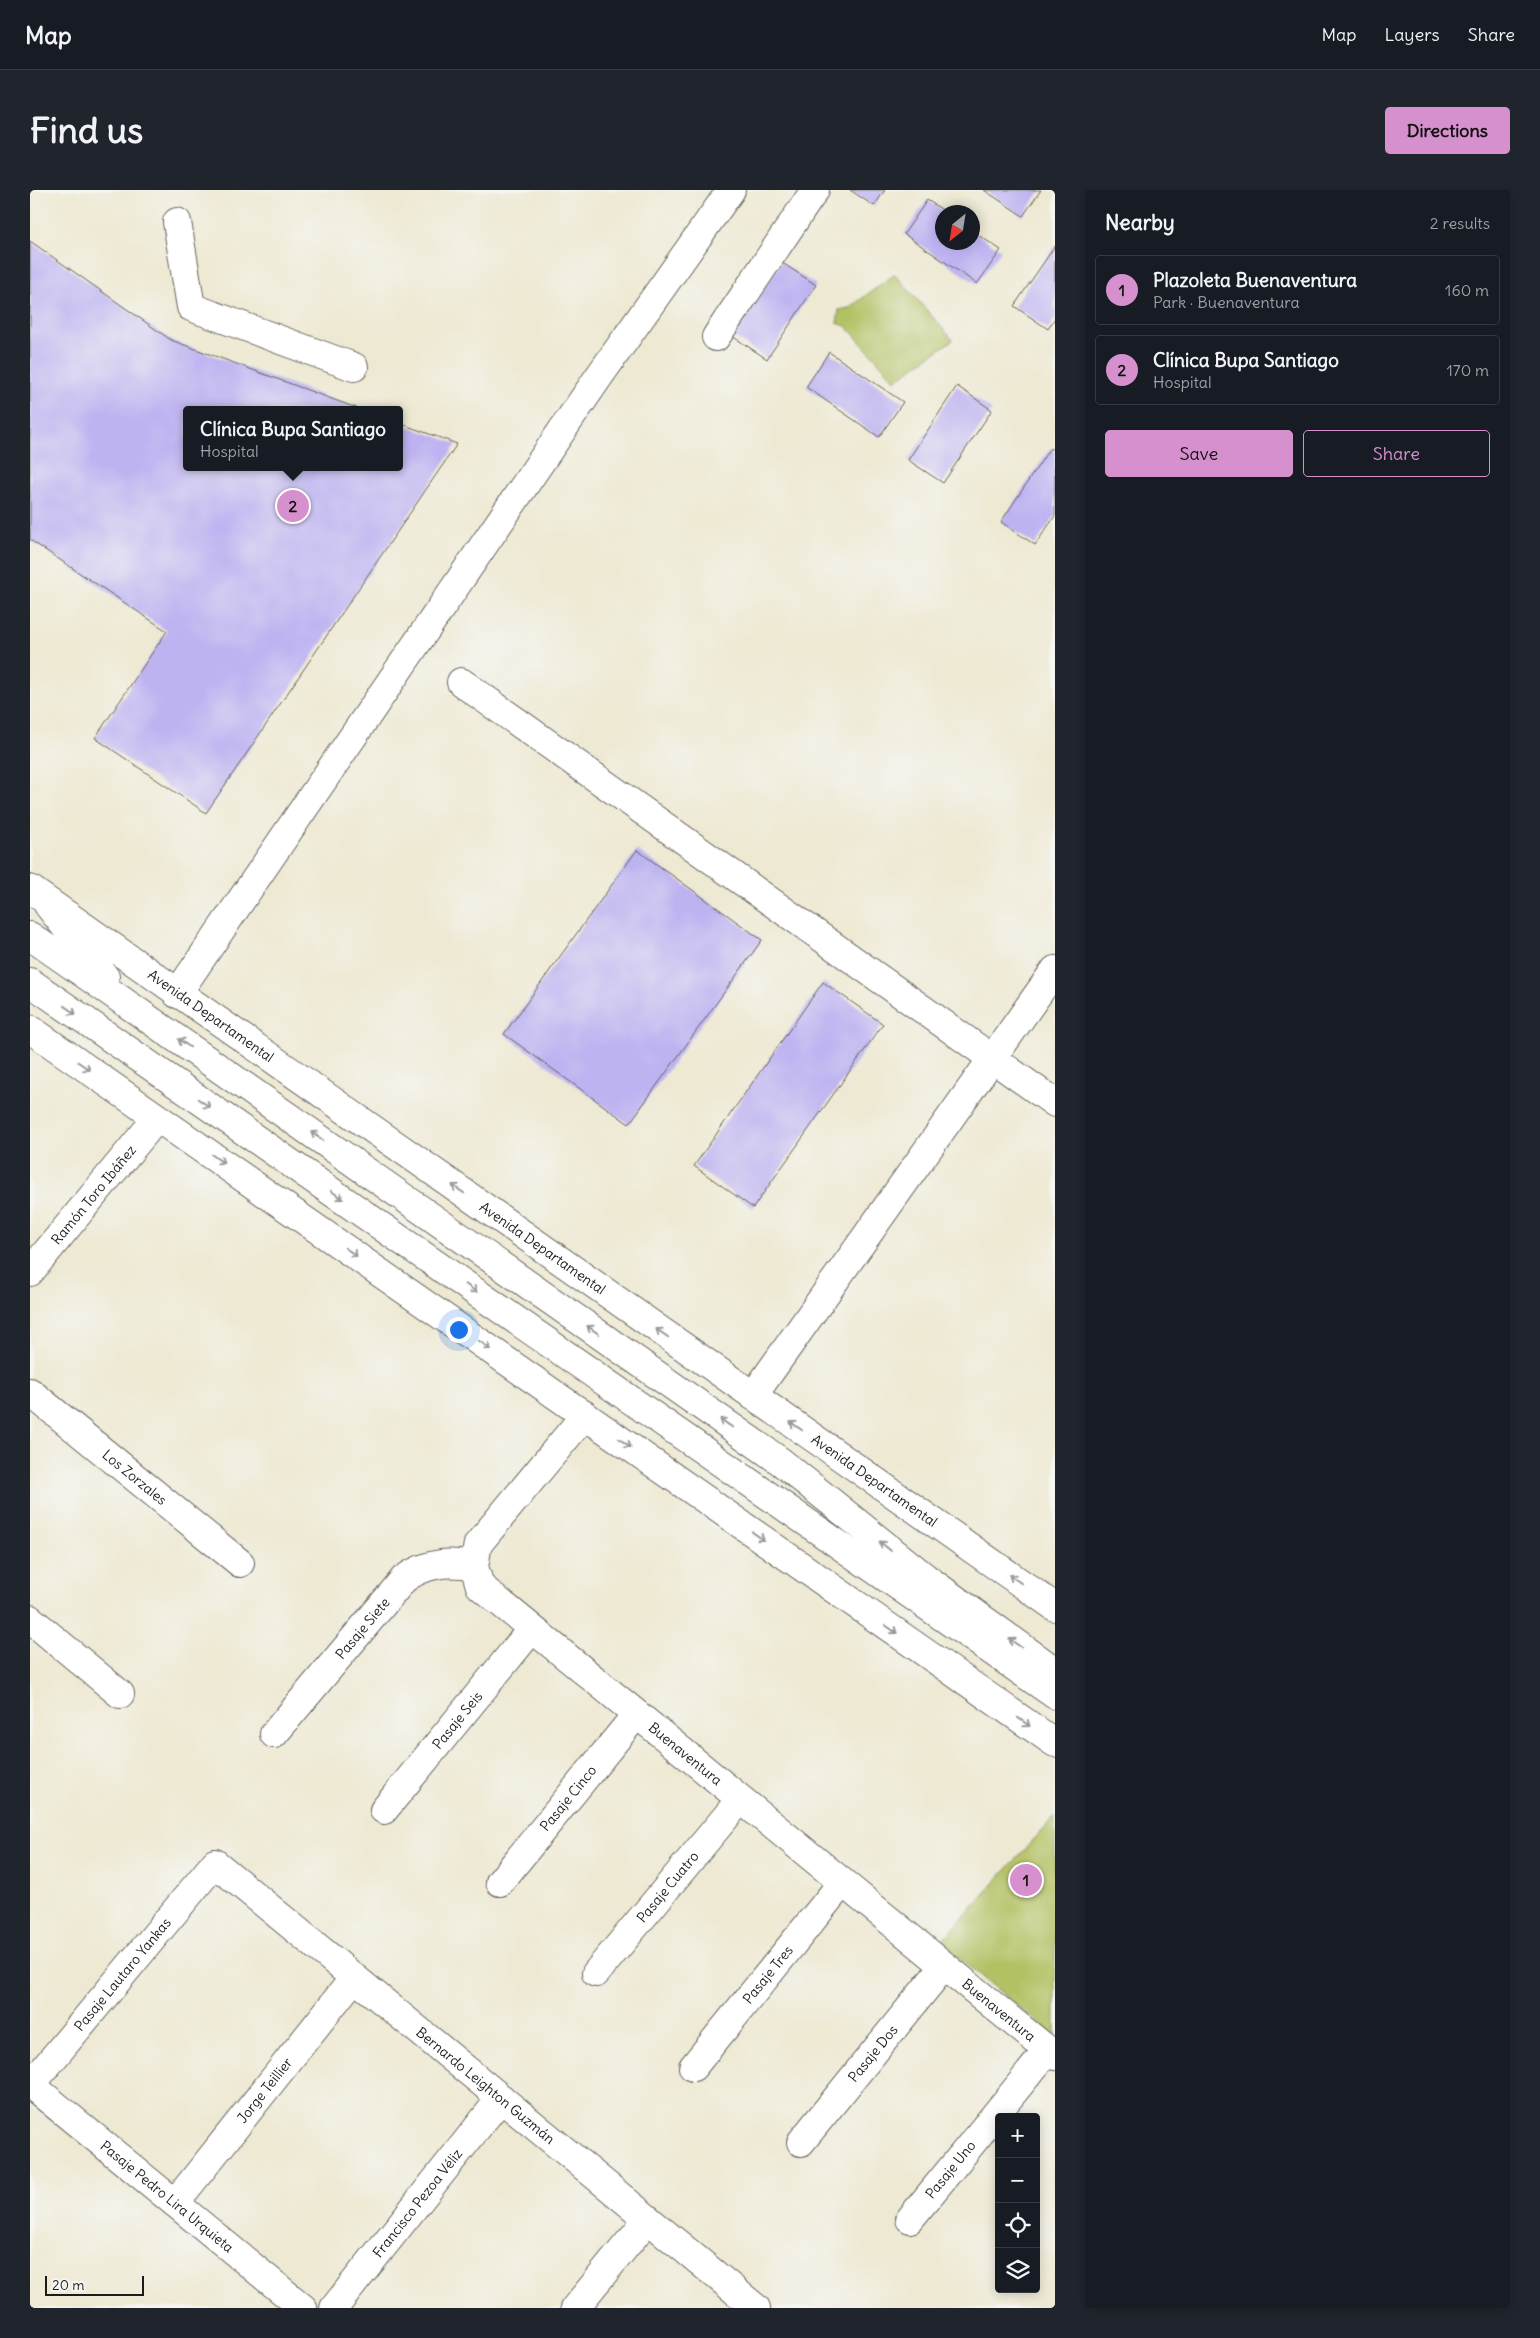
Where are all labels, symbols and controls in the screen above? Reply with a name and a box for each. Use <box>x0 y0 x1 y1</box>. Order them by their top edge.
text: Map <box>25 20 72 50</box>
text: Map <box>1321 23 1356 46</box>
text: Layers <box>1384 23 1440 46</box>
text: Share <box>1468 23 1515 46</box>
button: Directions <box>1385 107 1510 154</box>
text: Find us <box>30 108 143 152</box>
north arrow <box>935 205 980 250</box>
text: Nearby <box>1105 209 1175 236</box>
text: 2 results <box>1430 213 1490 233</box>
text: Plazoleta Buenaventura <box>1153 268 1357 292</box>
text: 1 <box>1119 280 1125 300</box>
text: 160 m <box>1445 280 1489 300</box>
text: Park · Buenaventura <box>1153 292 1300 312</box>
text: Clínica Bupa Santiago <box>1153 348 1339 372</box>
text: 2 <box>1118 360 1126 380</box>
text: 170 m <box>1446 360 1489 380</box>
text: Hospital <box>1153 372 1212 392</box>
popup <box>183 406 403 471</box>
text: Clínica Bupa Santiago <box>200 417 386 441</box>
button: Save <box>1105 430 1293 477</box>
button: Share <box>1303 430 1490 477</box>
text: Hospital <box>200 441 259 461</box>
pin: 2 <box>277 487 309 525</box>
street label: Avenida Departamental <box>145 965 277 1066</box>
one-way arrow <box>63 1005 77 1015</box>
one-way arrow <box>177 1038 191 1048</box>
one-way arrow <box>77 1061 91 1071</box>
one-way arrow <box>197 1098 211 1108</box>
one-way arrow <box>310 1131 324 1141</box>
street label: Ramón Toro Ibáñez <box>47 1141 140 1248</box>
one-way arrow <box>210 1154 224 1164</box>
one-way arrow <box>451 1184 465 1194</box>
one-way arrow <box>330 1190 344 1200</box>
street label: Avenida Departamental <box>476 1198 609 1298</box>
one-way arrow <box>344 1247 358 1257</box>
one-way arrow <box>463 1283 477 1293</box>
your location <box>446 1317 472 1343</box>
one-way arrow <box>586 1325 600 1335</box>
one-way arrow <box>656 1328 670 1338</box>
one-way arrow <box>477 1340 491 1350</box>
one-way arrow <box>719 1418 733 1428</box>
one-way arrow <box>789 1421 803 1431</box>
street label: Avenida Departamental <box>808 1430 941 1531</box>
one-way arrow <box>618 1437 631 1448</box>
street label: Los Zorzales <box>99 1446 171 1509</box>
one-way arrow <box>751 1531 765 1541</box>
one-way arrow <box>878 1540 891 1551</box>
one-way arrow <box>1008 1574 1022 1584</box>
street label: Pasaje Siete <box>332 1594 394 1663</box>
one-way arrow <box>884 1624 898 1634</box>
one-way arrow <box>1008 1638 1022 1648</box>
street label: Pasaje Seis <box>428 1688 486 1753</box>
one-way arrow <box>1017 1717 1031 1727</box>
street label: Buenaventura <box>645 1718 726 1789</box>
street label: Pasaje Cinco <box>536 1762 600 1835</box>
street label: Pasaje Cuatro <box>633 1847 703 1926</box>
pin: 1 <box>1010 1861 1042 1899</box>
street label: Pasaje Lautaro Yankas <box>70 1914 175 2035</box>
street label: Pasaje Tres <box>739 1942 797 2007</box>
street label: Buenaventura <box>958 1975 1039 2045</box>
street label: Pasaje Dos <box>844 2021 902 2086</box>
street label: Bernardo Leighton Guzmán <box>412 2023 559 2148</box>
street label: Jorge Teillier <box>233 2054 296 2127</box>
map controls <box>995 2113 1040 2293</box>
button: + <box>995 2113 1040 2158</box>
street label: Pasaje Pedro Lira Urquieta <box>97 2137 237 2256</box>
street label: Pasaje Uno <box>921 2137 980 2202</box>
street label: Francisco Pezoa Véliz <box>369 2145 466 2261</box>
button: − <box>995 2158 1040 2203</box>
button: locate <box>995 2203 1040 2248</box>
button: layers <box>995 2248 1040 2293</box>
scale bar <box>45 2273 144 2296</box>
text: 20 m <box>52 2276 85 2294</box>

